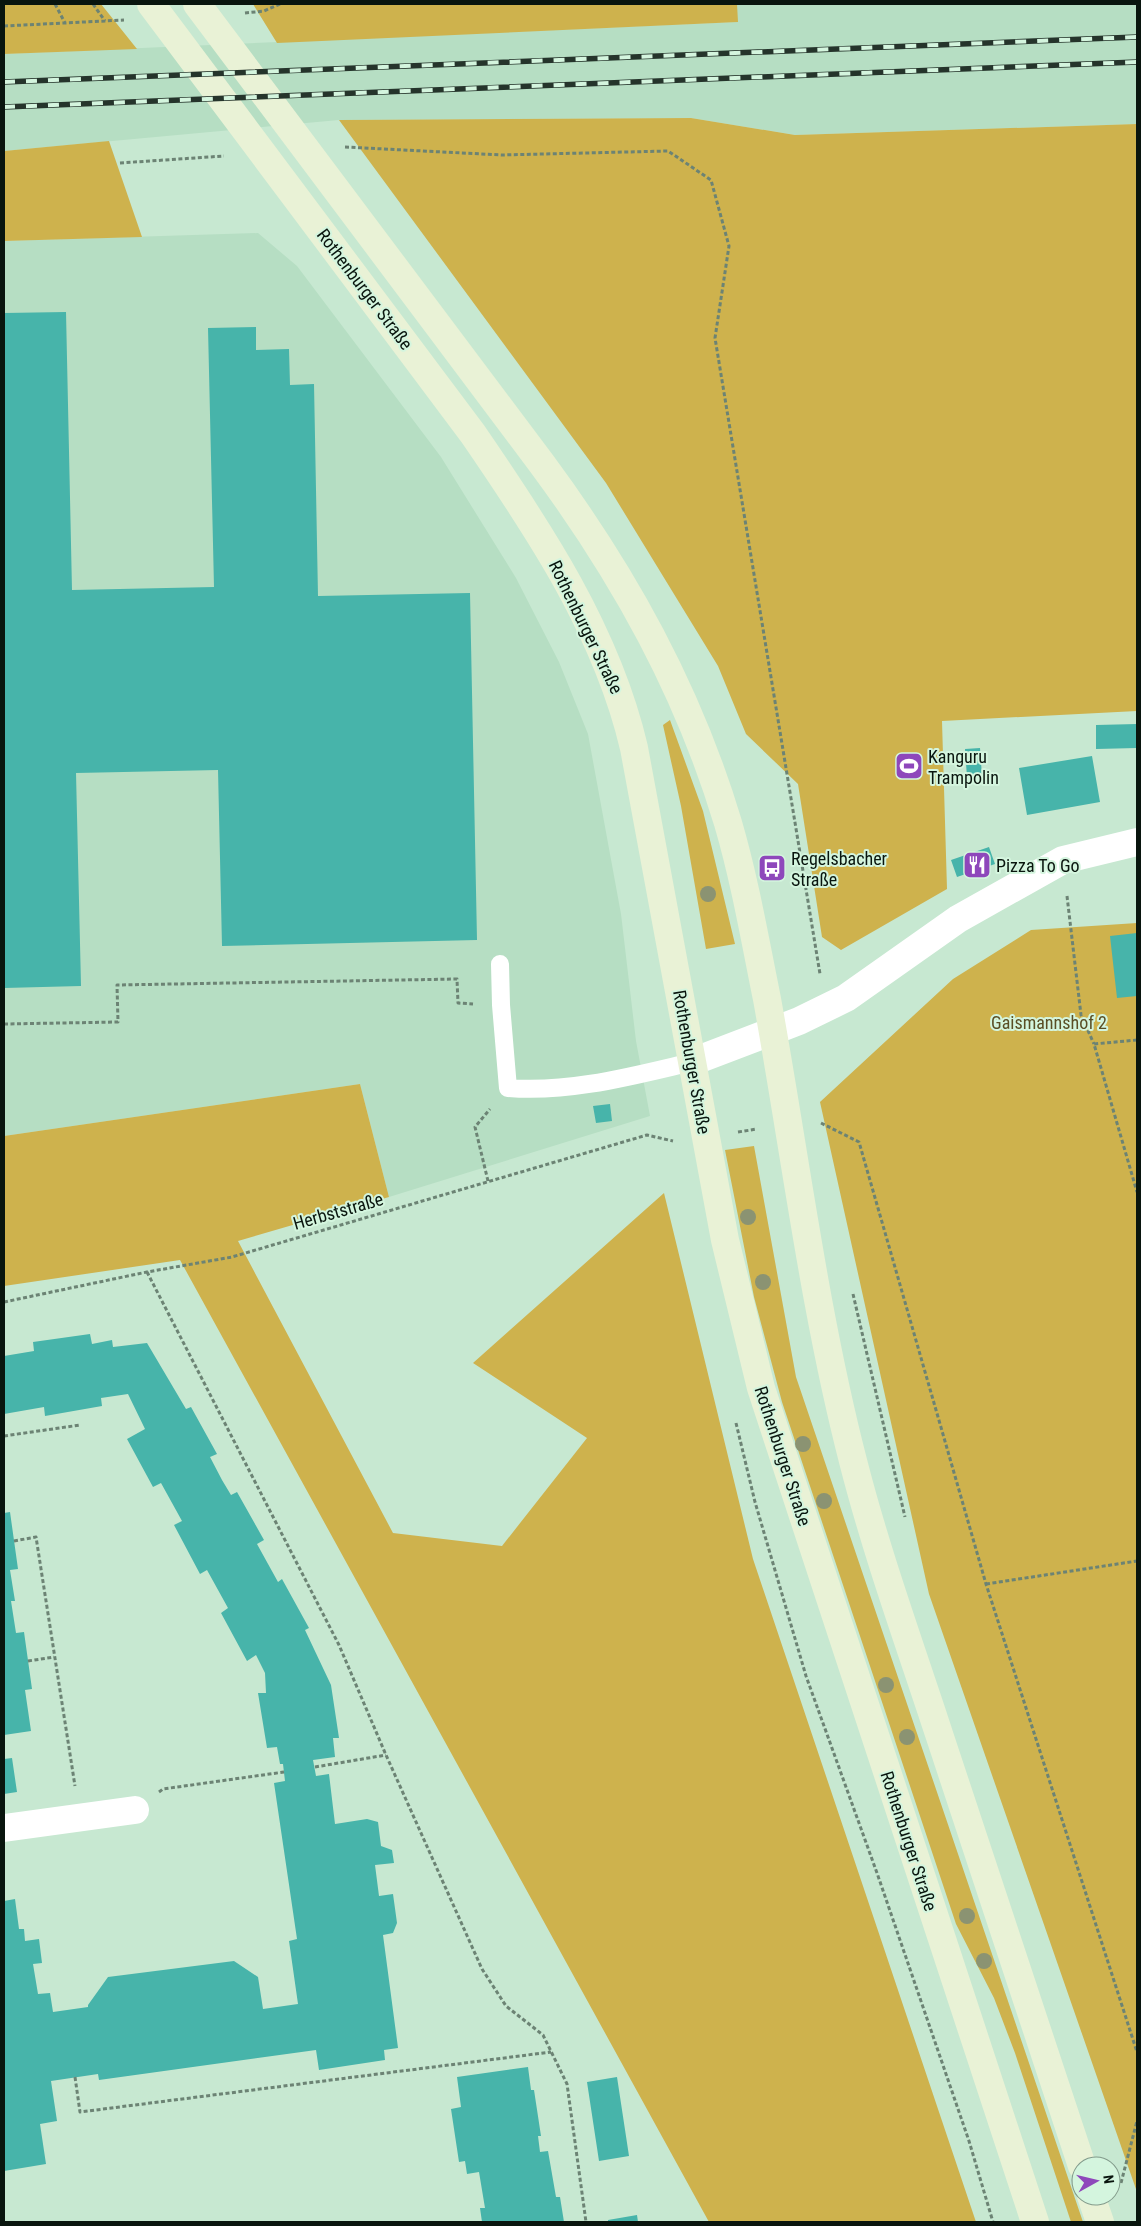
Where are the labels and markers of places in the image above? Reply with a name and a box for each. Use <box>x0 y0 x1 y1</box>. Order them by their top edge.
place label: Kanguru Trampolin <box>928 746 999 788</box>
sports icon: Kanguru Trampolin <box>894 751 924 781</box>
place label: Regelsbacher Straße <box>791 848 888 890</box>
restaurant icon: Pizza To Go <box>962 850 992 880</box>
bus stop icon: Regelsbacher Straße <box>757 853 787 883</box>
place label: Pizza To Go <box>996 855 1080 876</box>

